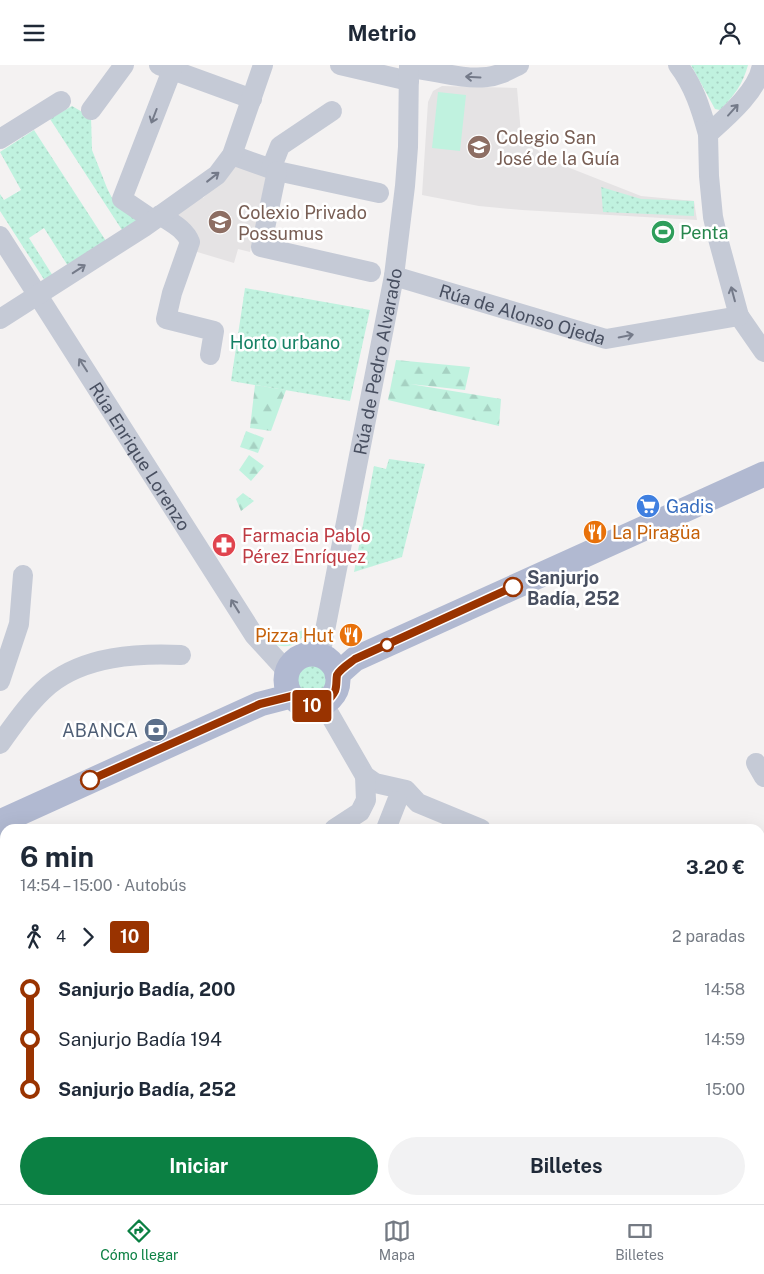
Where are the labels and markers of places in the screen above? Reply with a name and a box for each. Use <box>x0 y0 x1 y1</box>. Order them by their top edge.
place label: Colegio San José de la Guía <box>496 127 619 169</box>
school or university icon: Colegio San José de la Guía <box>466 134 492 160</box>
place label: Colexio Privado Possumus <box>238 202 367 244</box>
school or university icon: Colexio Privado Possumus <box>207 209 233 235</box>
sports icon: Penta <box>650 219 676 245</box>
place label: Penta <box>680 222 728 243</box>
supermarket icon: Gadis <box>635 493 661 519</box>
place label: Gadis <box>666 496 714 517</box>
restaurant icon: La Piragüa <box>582 519 608 545</box>
place label: La Piragüa <box>612 522 700 543</box>
place label: Farmacia Pablo Pérez Enríquez <box>242 525 371 567</box>
pharmacy icon: Farmacia Pablo Pérez Enríquez <box>211 532 237 558</box>
place label: Sanjurjo Badía, 252 <box>527 567 620 609</box>
marker: Sanjurjo Badía, 252 <box>503 577 523 597</box>
restaurant icon: Pizza Hut <box>338 622 364 648</box>
place label: Pizza Hut <box>255 625 334 646</box>
unlabelled marker <box>380 638 394 652</box>
bank icon: ABANCA <box>143 717 169 743</box>
place label: ABANCA <box>62 720 138 741</box>
unlabelled marker <box>80 770 100 790</box>

